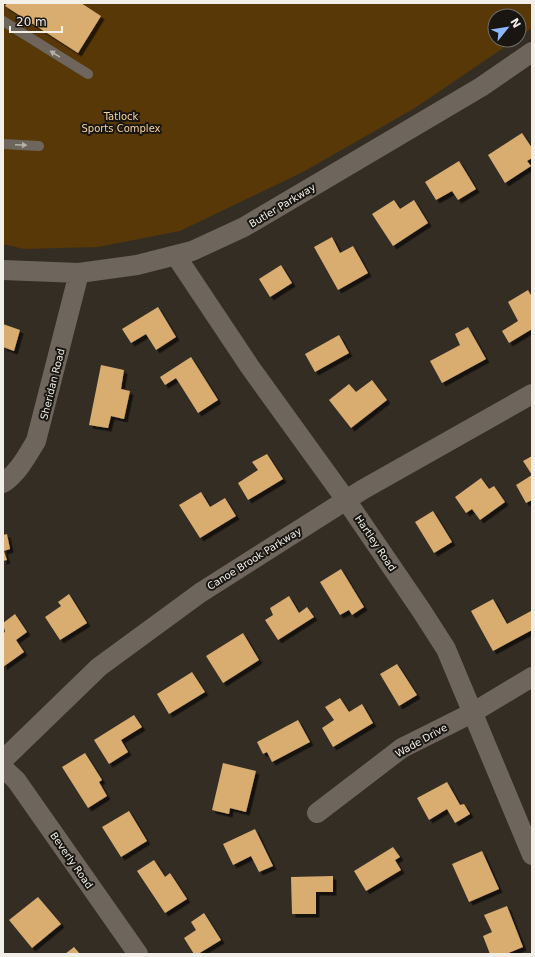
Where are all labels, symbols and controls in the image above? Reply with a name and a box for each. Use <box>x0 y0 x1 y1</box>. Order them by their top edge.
scale bar <box>10 8 62 34</box>
north arrow <box>487 8 527 48</box>
text: 20 m <box>16 15 47 29</box>
text: N <box>507 16 523 30</box>
one-way arrow <box>49 50 61 57</box>
park label: Tatlock Sports Complex <box>81 111 161 134</box>
one-way arrow <box>15 142 27 149</box>
street label: Butler Parkway <box>247 181 317 230</box>
street label: Sheridan Road <box>38 347 67 421</box>
street label: Hartley Road <box>353 513 398 573</box>
street label: Canoe Brook Parkway <box>205 525 303 592</box>
street label: Wade Drive <box>393 722 449 759</box>
street label: Beverly Road <box>48 830 95 891</box>

